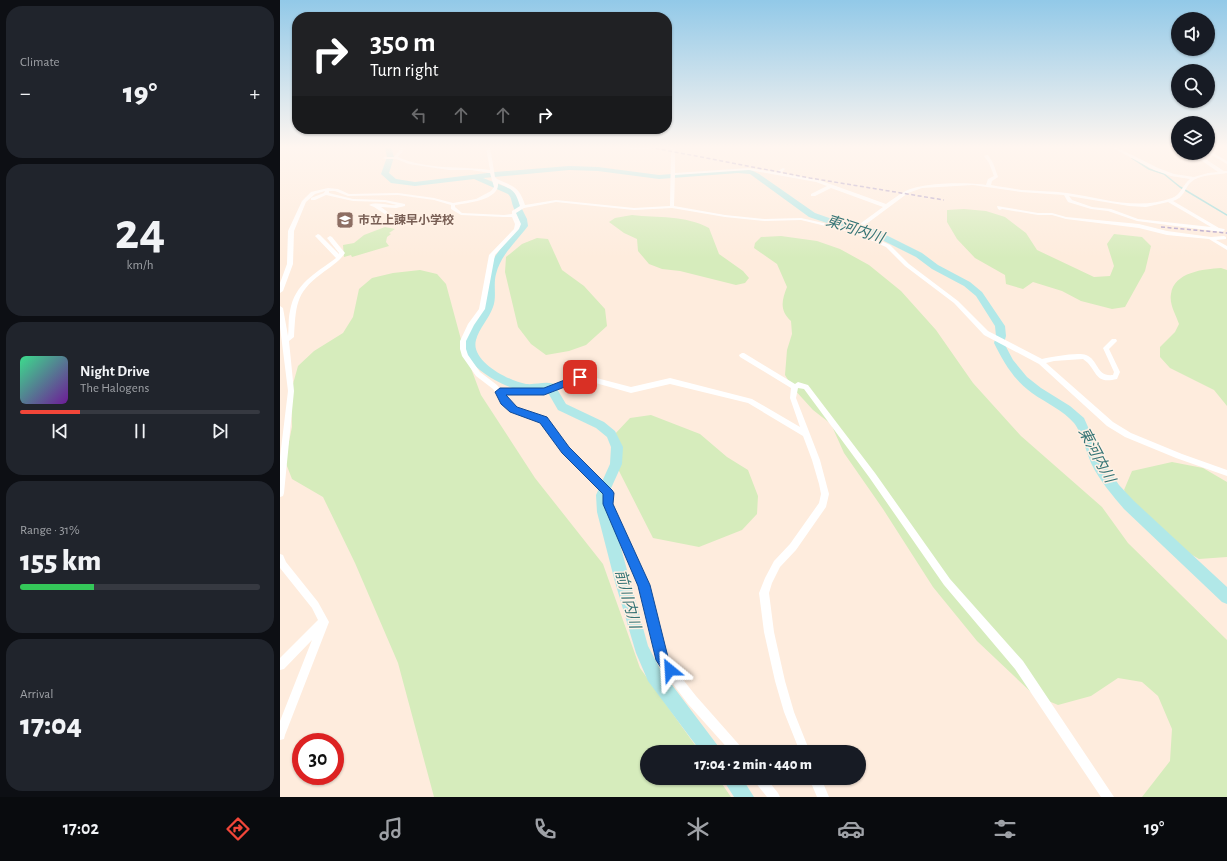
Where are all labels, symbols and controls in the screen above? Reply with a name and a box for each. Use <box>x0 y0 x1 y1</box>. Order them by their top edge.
map controls <box>1171 12 1215 160</box>
button: sound <box>1171 12 1215 56</box>
icon: right <box>304 28 356 80</box>
text: 350 m <box>370 29 436 57</box>
text: Climate <box>20 56 59 69</box>
text: Turn right <box>370 62 439 80</box>
button: search <box>1171 64 1215 108</box>
text: 19° <box>123 78 157 108</box>
text: − <box>20 82 31 104</box>
text: + <box>249 82 260 104</box>
icon: left <box>408 104 430 126</box>
icon: ahead <box>450 104 472 126</box>
icon: ahead <box>492 104 514 126</box>
icon: right <box>534 104 556 126</box>
button: layers <box>1171 116 1215 160</box>
text: 24 <box>115 206 165 258</box>
school or university icon: 市立上諫早小学校 <box>335 210 355 230</box>
water label: 東河内川 <box>824 212 888 246</box>
place label: 市立上諫早小学校 <box>358 213 454 226</box>
text: km/h <box>127 259 153 272</box>
pin <box>563 360 597 394</box>
text: Night Drive <box>80 364 150 379</box>
icon: arrive <box>569 366 591 388</box>
text: The Halogens <box>80 382 149 395</box>
icon: previous <box>49 420 71 442</box>
icon: pause <box>129 420 151 442</box>
icon: next <box>209 420 231 442</box>
water label: 東河内川 <box>1076 425 1119 487</box>
text: Range · 31% <box>20 524 80 537</box>
text: 155 km <box>20 546 101 576</box>
water label: 前川内川 <box>613 568 644 632</box>
position arrow <box>649 649 691 691</box>
text: Arrival <box>20 688 53 701</box>
text: 17:04 <box>20 710 82 740</box>
speed limit sign: 30 <box>292 733 344 785</box>
text: 17:04 · 2 min · 440 m <box>694 757 812 772</box>
icon: directions <box>224 815 252 843</box>
icon: music <box>377 815 405 843</box>
icon: phone <box>531 815 559 843</box>
icon: climate <box>684 815 712 843</box>
icon: car <box>837 815 865 843</box>
icon: filters <box>991 815 1019 843</box>
text: 17:02 <box>63 820 99 838</box>
text: 19° <box>1144 820 1164 838</box>

